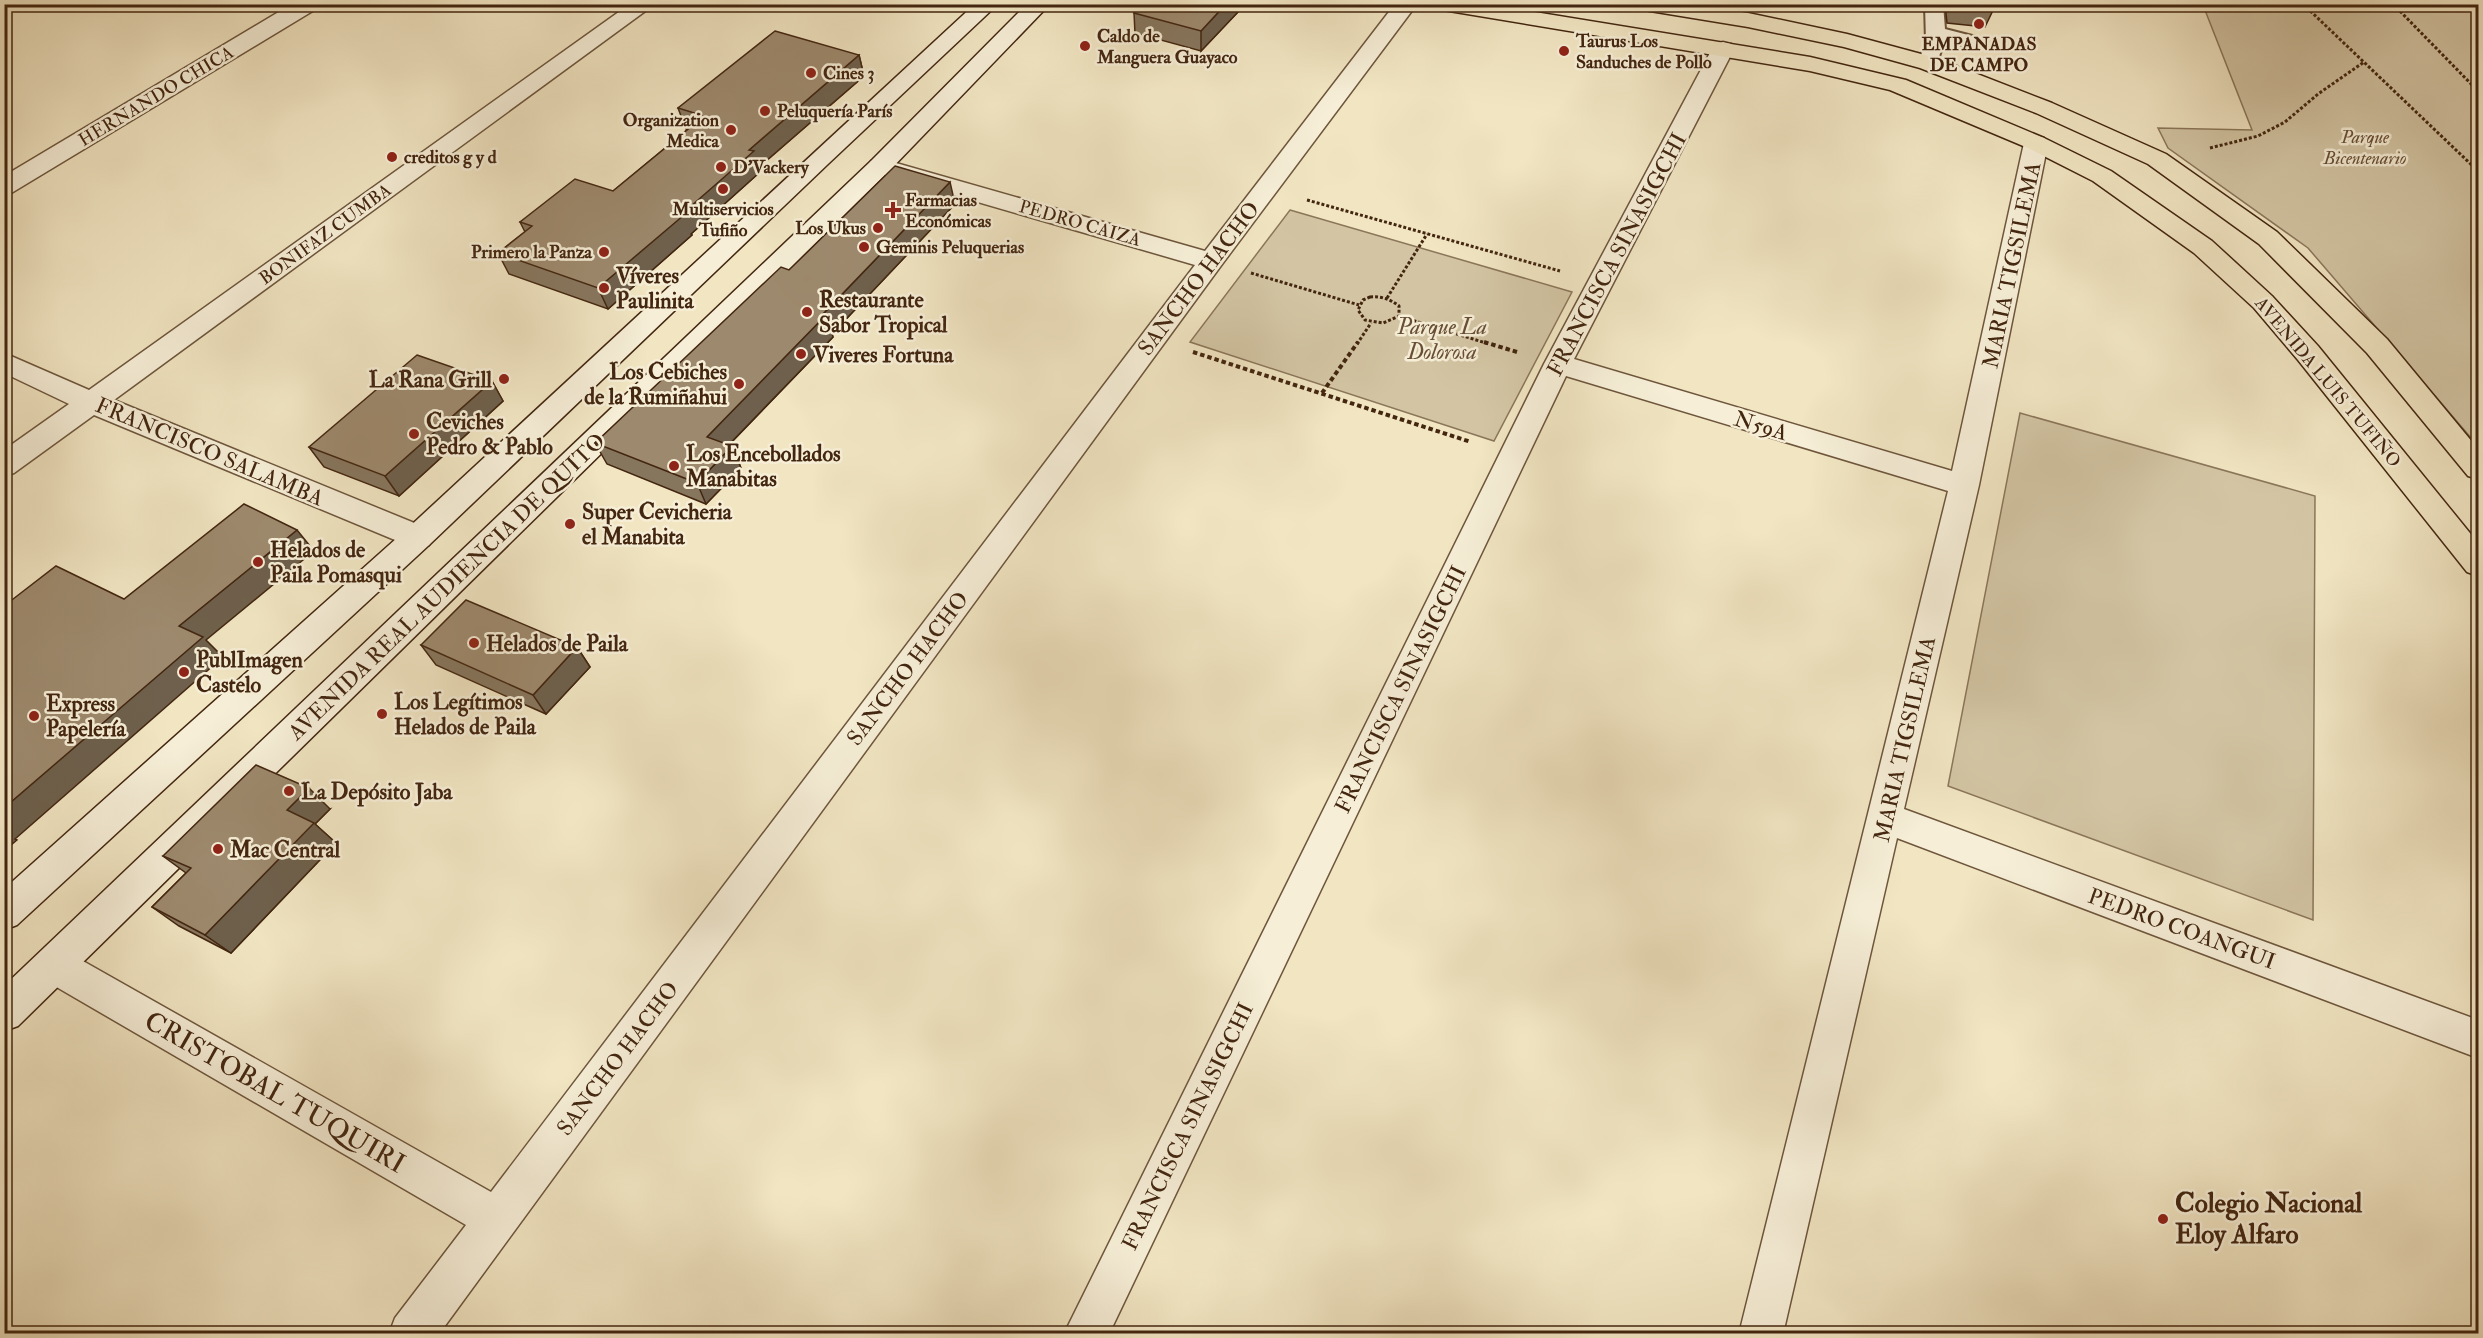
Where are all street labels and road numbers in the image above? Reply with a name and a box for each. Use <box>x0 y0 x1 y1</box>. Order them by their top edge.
street label: HERNANDO CHICA <box>75 41 238 152</box>
street label: FRANCISCA SINASIGCHI <box>1541 128 1693 381</box>
street label: MARIA TIGSILEMA <box>1976 159 2048 371</box>
street label: BONIFAZ CUMBA <box>255 178 396 290</box>
street label: PEDRO CAIZA <box>1016 195 1144 252</box>
street label: SANCHO HACHO <box>1132 196 1266 361</box>
street label: AVENIDA LUIS TUFIÑO <box>2249 292 2406 472</box>
street label: FRANCISCO SALAMBA <box>91 391 328 513</box>
street label: N59A <box>1730 405 1791 447</box>
street label: AVENIDA REAL AUDIENCIA DE QUITO <box>281 427 611 747</box>
street label: FRANCISCA SINASIGCHI <box>1329 561 1473 818</box>
street label: SANCHO HACHO <box>841 586 975 751</box>
street label: MARIA TIGSILEMA <box>1868 634 1942 845</box>
street label: PEDRO COANGUI <box>2084 882 2279 976</box>
street label: SANCHO HACHO <box>551 976 685 1141</box>
street label: FRANCISCA SINASIGCHI <box>1116 998 1260 1255</box>
street label: CRISTOBAL TUQUIRI <box>138 1004 411 1181</box>

